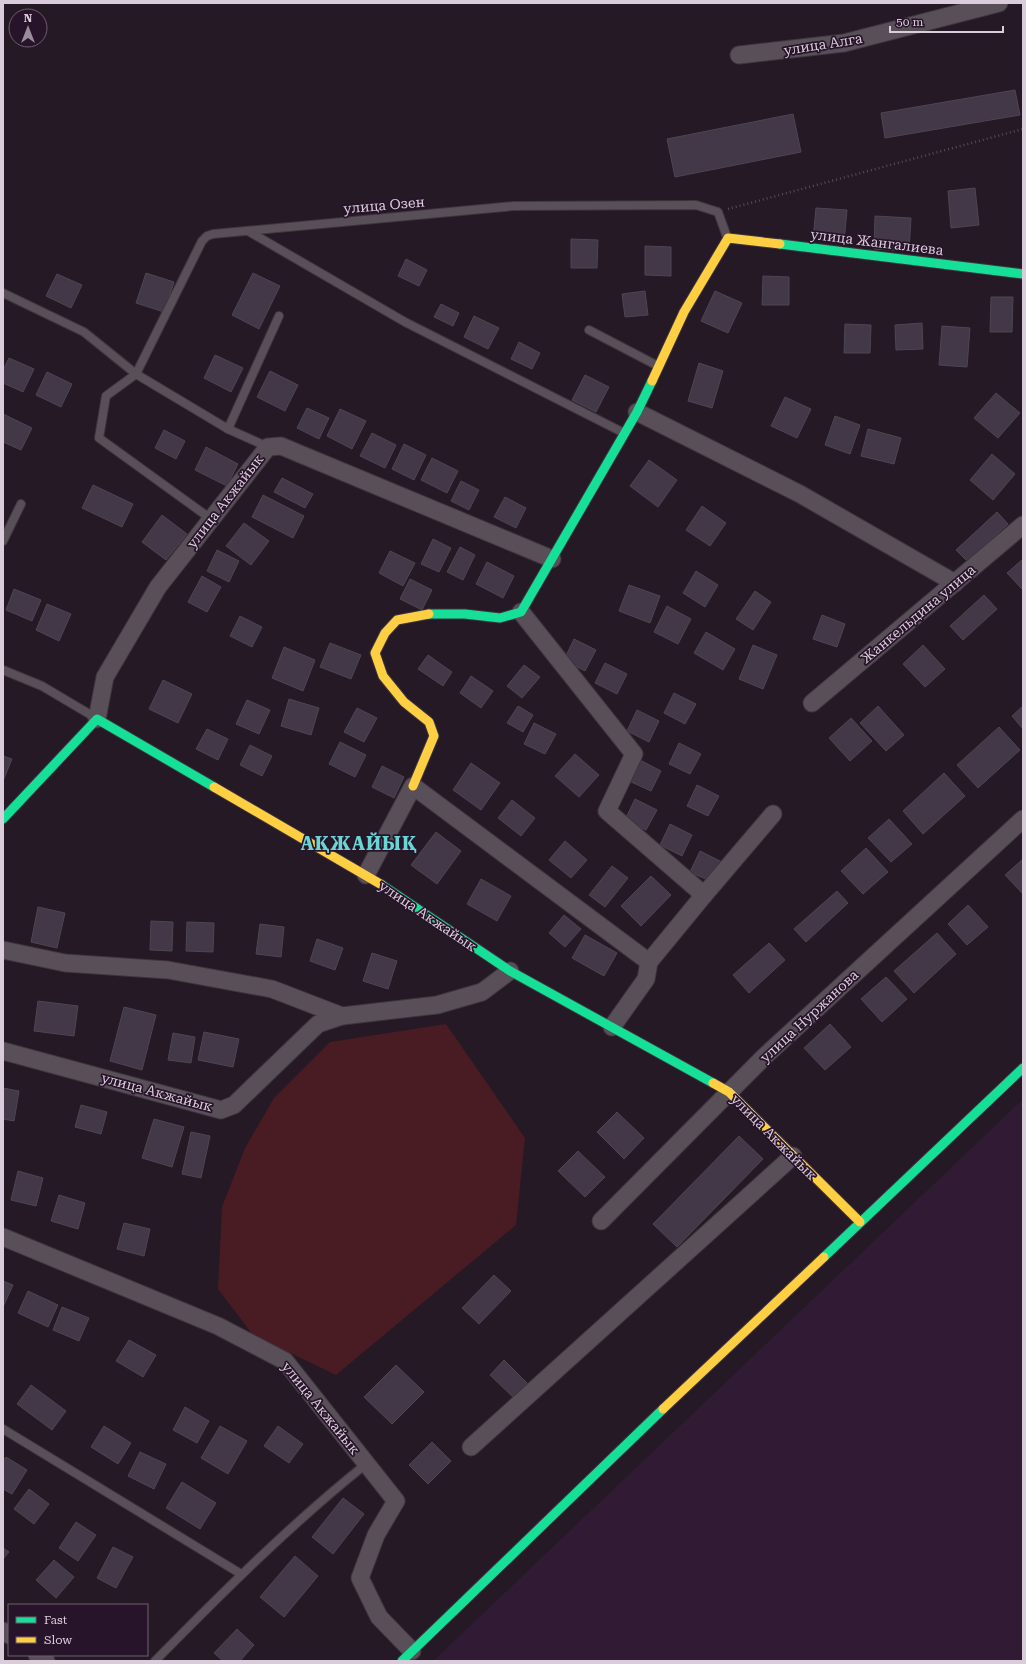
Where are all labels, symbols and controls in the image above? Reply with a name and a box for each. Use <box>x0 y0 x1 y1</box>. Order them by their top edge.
north arrow <box>8 8 48 48</box>
scale bar <box>890 8 1003 34</box>
text: N <box>24 12 33 25</box>
text: 50 m <box>896 15 923 29</box>
street label: улица Алга <box>782 30 864 58</box>
street label: улица Озен <box>343 193 425 217</box>
street label: улица Жангалиева <box>810 226 945 258</box>
street label: улица Акжайык <box>183 451 267 551</box>
street label: Жанкельдина улица <box>857 561 979 667</box>
district label: АҚЖАЙЫҚ <box>301 832 417 854</box>
street label: улица Акжайык <box>376 877 480 955</box>
street label: улица Нуржанова <box>757 966 862 1066</box>
street label: улица Акжайык <box>100 1069 215 1115</box>
street label: улица Акжайык <box>728 1091 820 1183</box>
street label: улица Акжайык <box>279 1358 363 1458</box>
legend <box>8 1604 148 1656</box>
text: Fast <box>44 1613 68 1627</box>
text: Slow <box>44 1633 72 1647</box>

